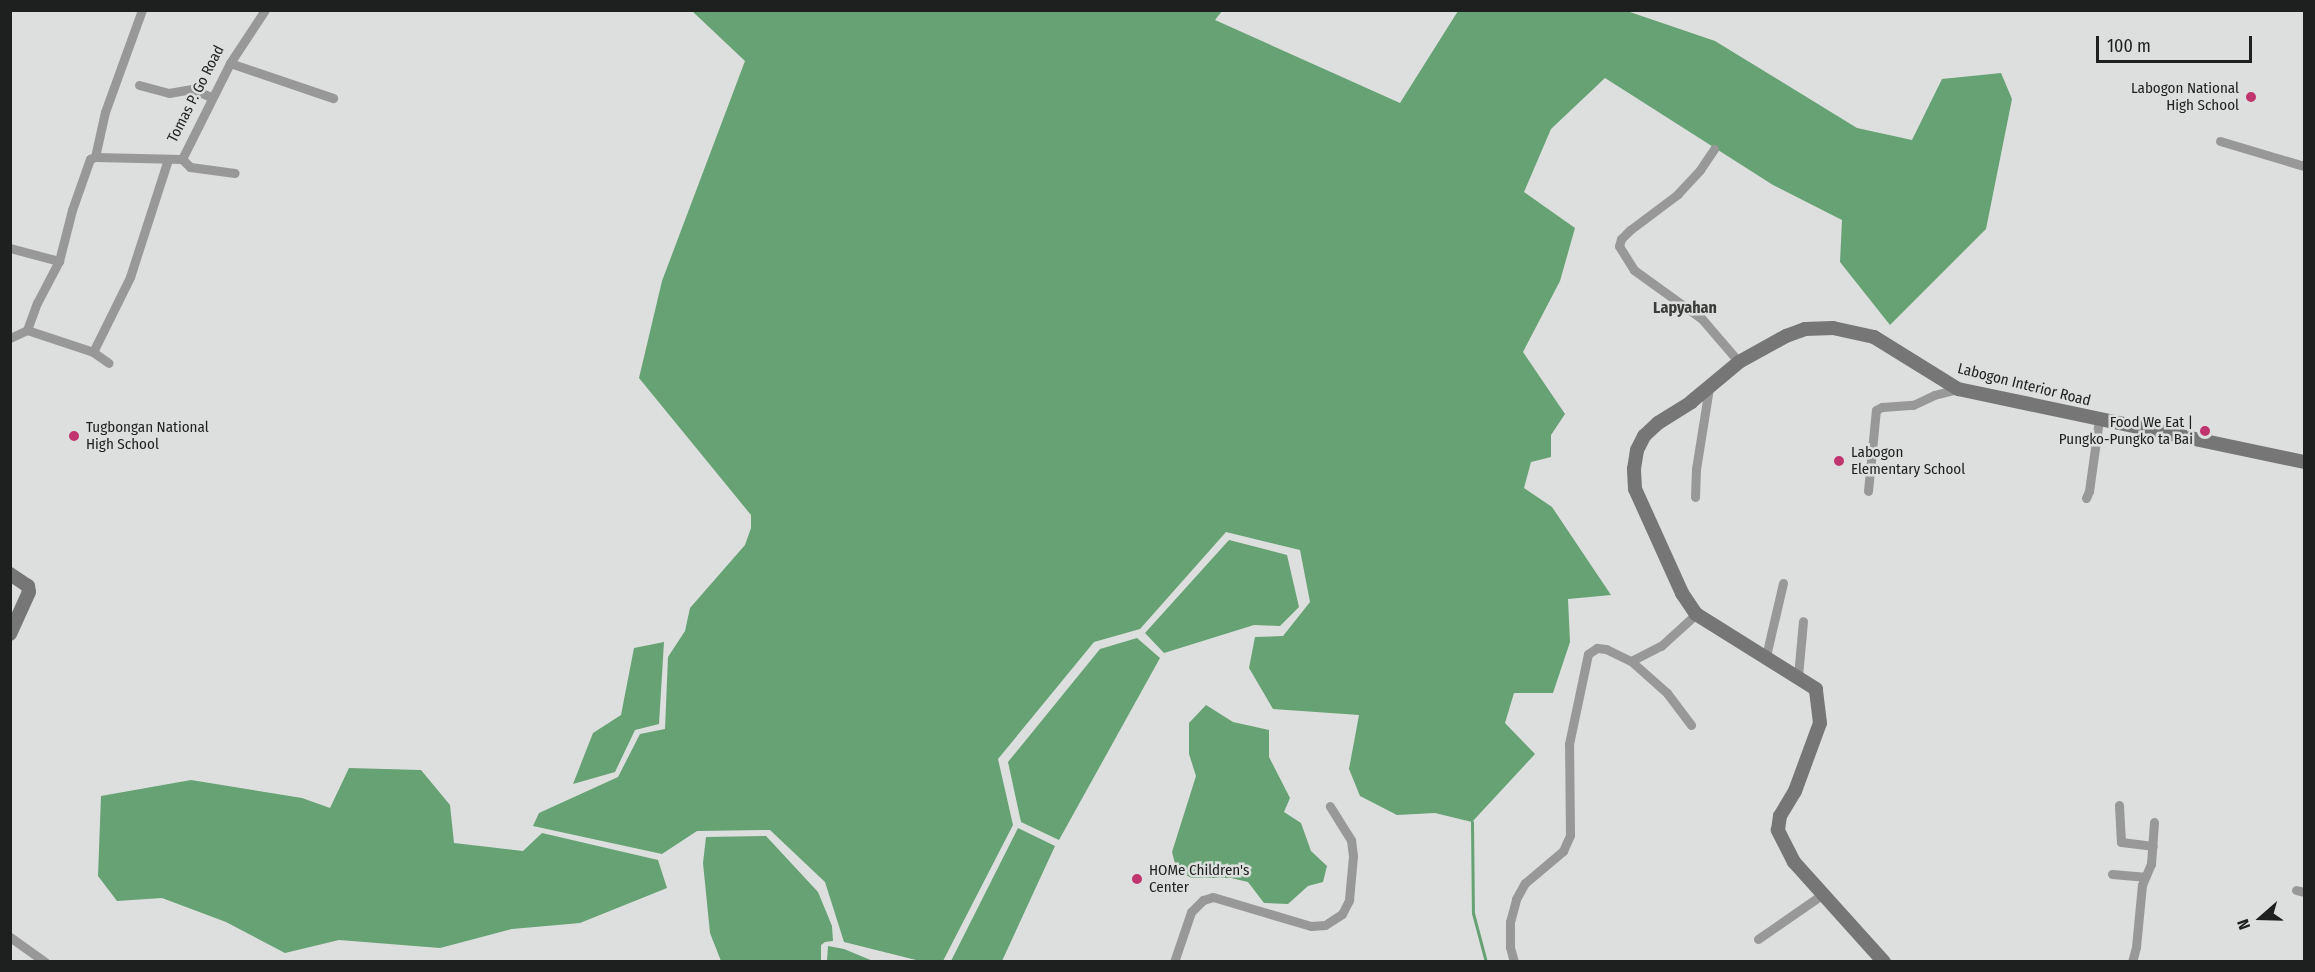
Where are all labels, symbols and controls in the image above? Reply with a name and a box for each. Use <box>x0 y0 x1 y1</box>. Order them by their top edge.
scale bar <box>2099 24 2255 62</box>
text: 100 m <box>2107 35 2151 57</box>
street label: Tomas P. Go Road <box>164 42 228 146</box>
place label: Labogon National High School <box>2131 79 2239 114</box>
marker: Labogon National High School <box>2244 90 2258 104</box>
district label: Lapyahan <box>1653 298 1717 318</box>
street label: Labogon Interior Road <box>1956 360 2092 410</box>
place label: Food We Eat | Pungko-Pungko ta Bai <box>2059 413 2193 448</box>
place label: Tugbongan National High School <box>86 418 209 453</box>
marker: Food We Eat | Pungko-Pungko ta Bai <box>2198 424 2212 438</box>
marker: Tugbongan National High School <box>67 429 81 443</box>
place label: Labogon Elementary School <box>1851 443 1965 478</box>
marker: Labogon Elementary School <box>1832 454 1846 468</box>
place label: HOMe Children's Center <box>1149 861 1249 896</box>
marker: HOMe Children's Center <box>1130 872 1144 886</box>
north arrow <box>2231 888 2291 948</box>
text: N <box>2233 917 2254 932</box>

